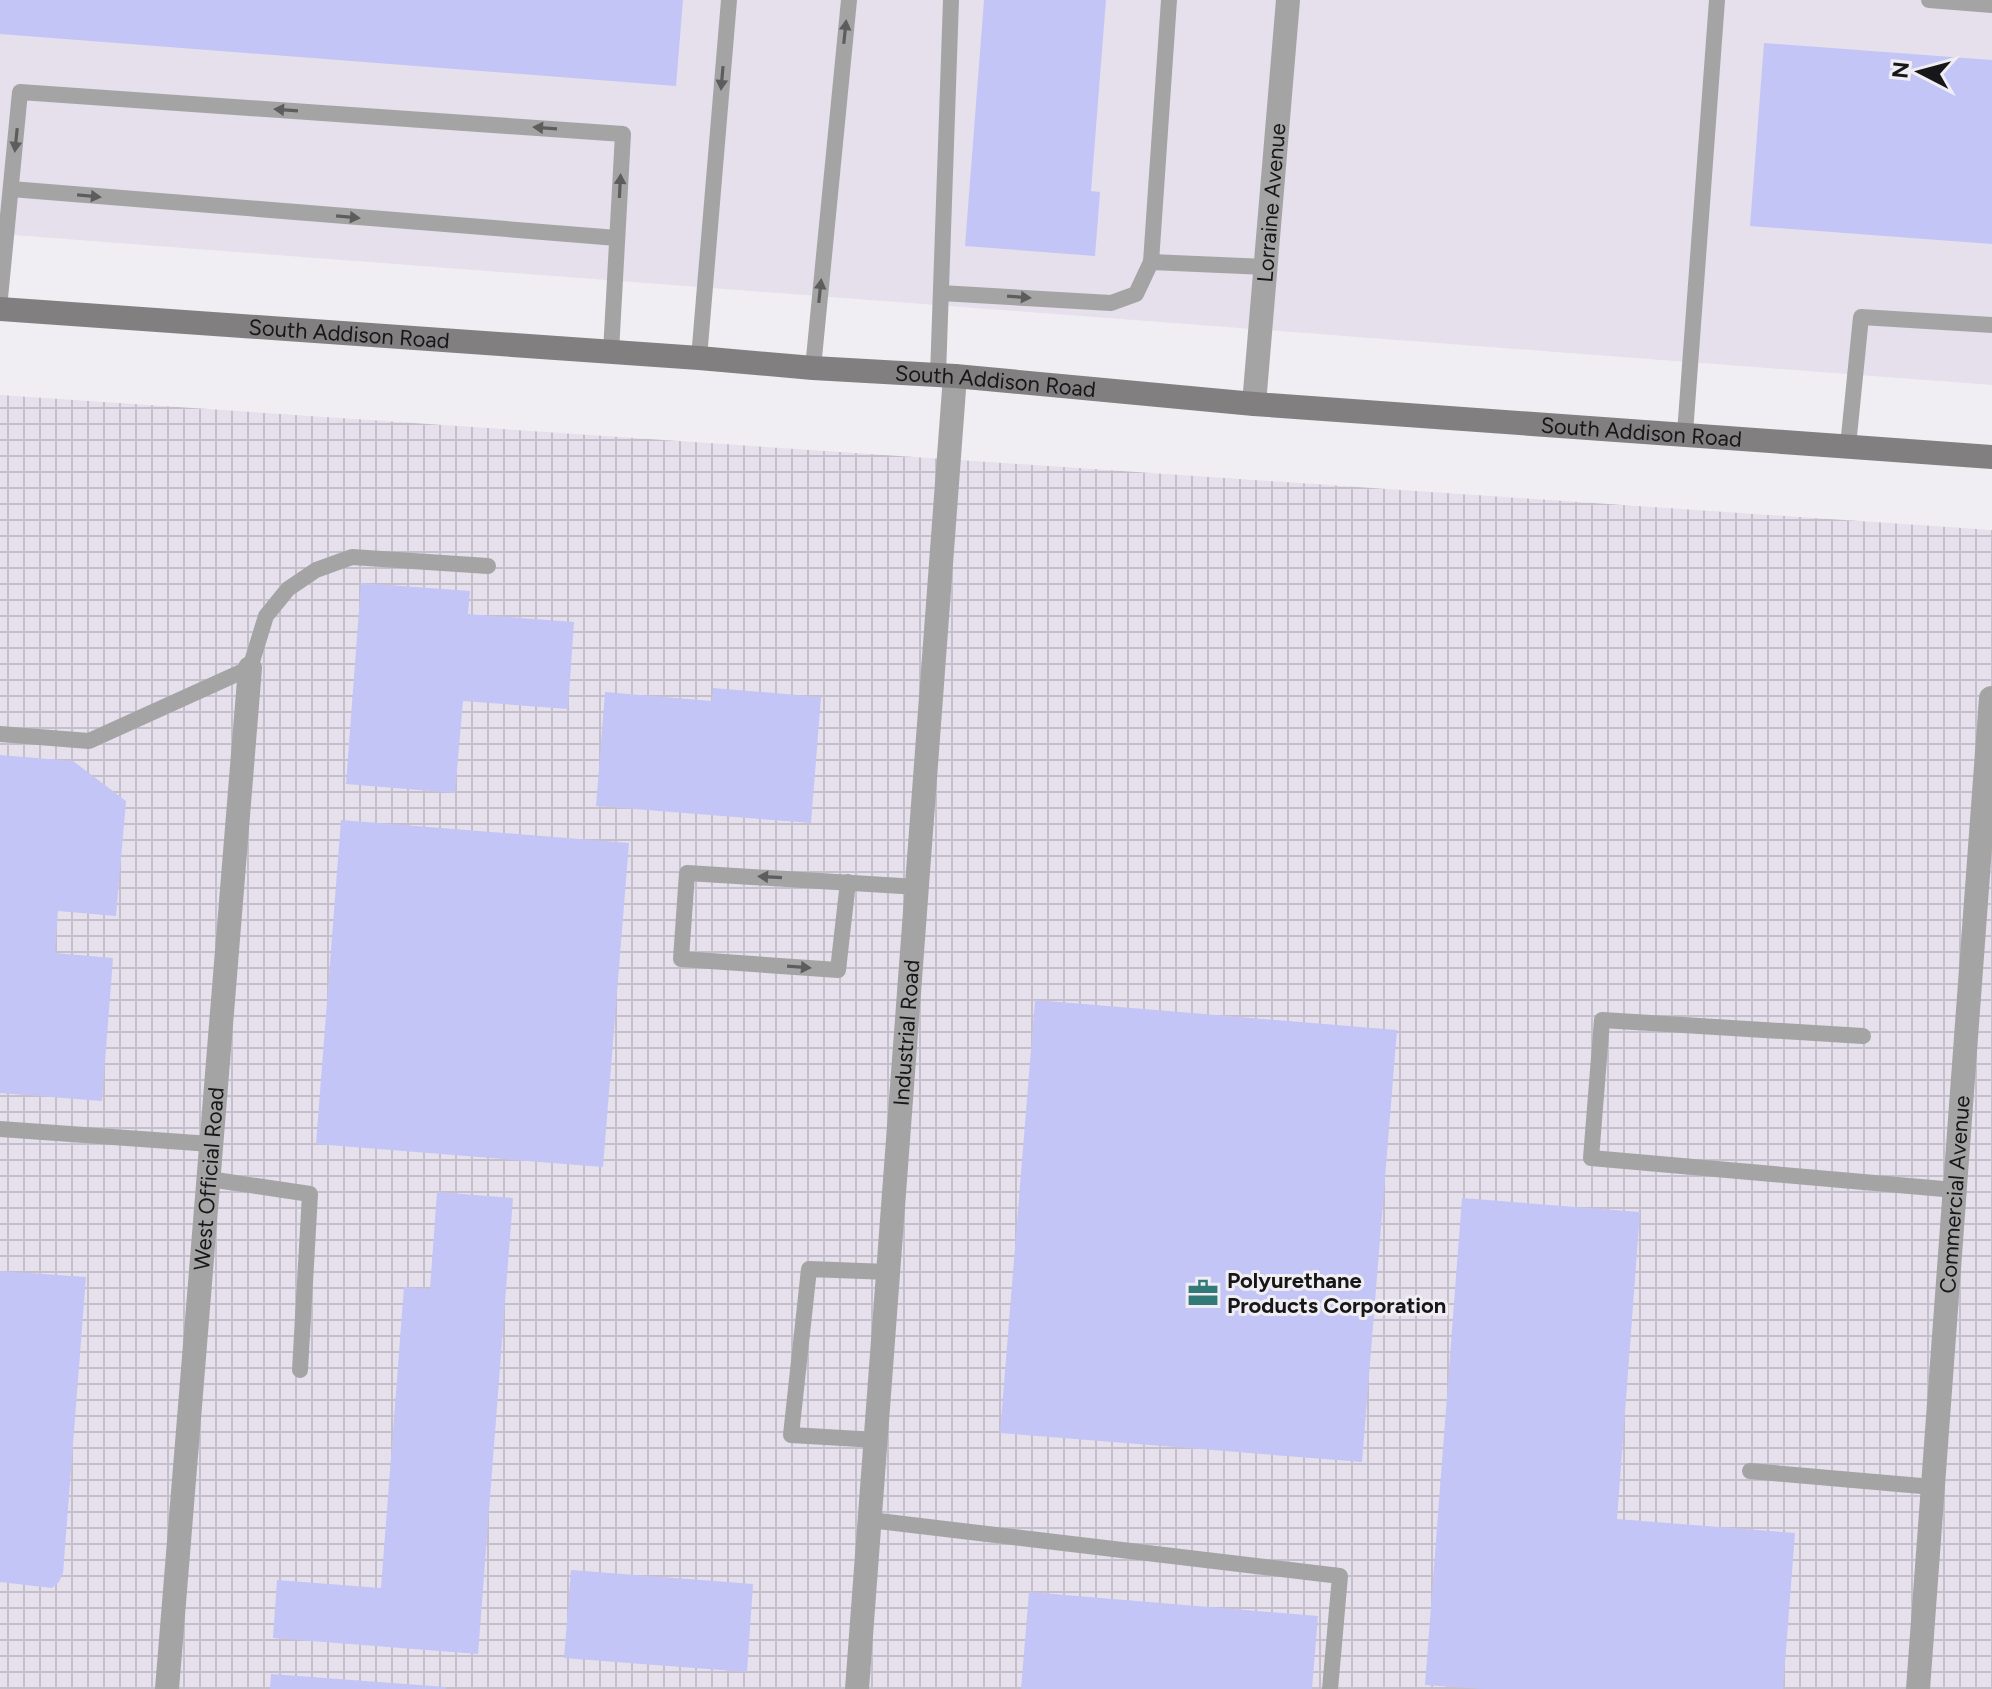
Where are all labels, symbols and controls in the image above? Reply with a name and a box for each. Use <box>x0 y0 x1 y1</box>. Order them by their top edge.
one-way arrow <box>839 19 852 44</box>
north arrow <box>1880 32 1960 112</box>
text: N <box>1886 60 1915 80</box>
one-way arrow <box>715 66 728 91</box>
one-way arrow <box>273 103 298 116</box>
one-way arrow <box>532 121 557 134</box>
street label: Lorraine Avenue <box>1251 122 1291 283</box>
one-way arrow <box>9 128 22 153</box>
one-way arrow <box>614 173 627 198</box>
one-way arrow <box>77 189 102 202</box>
one-way arrow <box>336 210 361 223</box>
one-way arrow <box>814 278 827 303</box>
one-way arrow <box>1007 291 1032 304</box>
street label: South Addison Road <box>248 313 451 354</box>
street label: South Addison Road <box>894 359 1097 403</box>
street label: South Addison Road <box>1540 411 1743 453</box>
one-way arrow <box>757 870 782 883</box>
street label: Industrial Road <box>887 959 925 1107</box>
one-way arrow <box>787 961 812 974</box>
street label: West Official Road <box>188 1086 229 1271</box>
street label: Commercial Avenue <box>1934 1094 1975 1294</box>
place label: Polyurethane Products Corporation <box>1227 1267 1446 1319</box>
office icon: Polyurethane Products Corporation <box>1186 1276 1220 1310</box>

